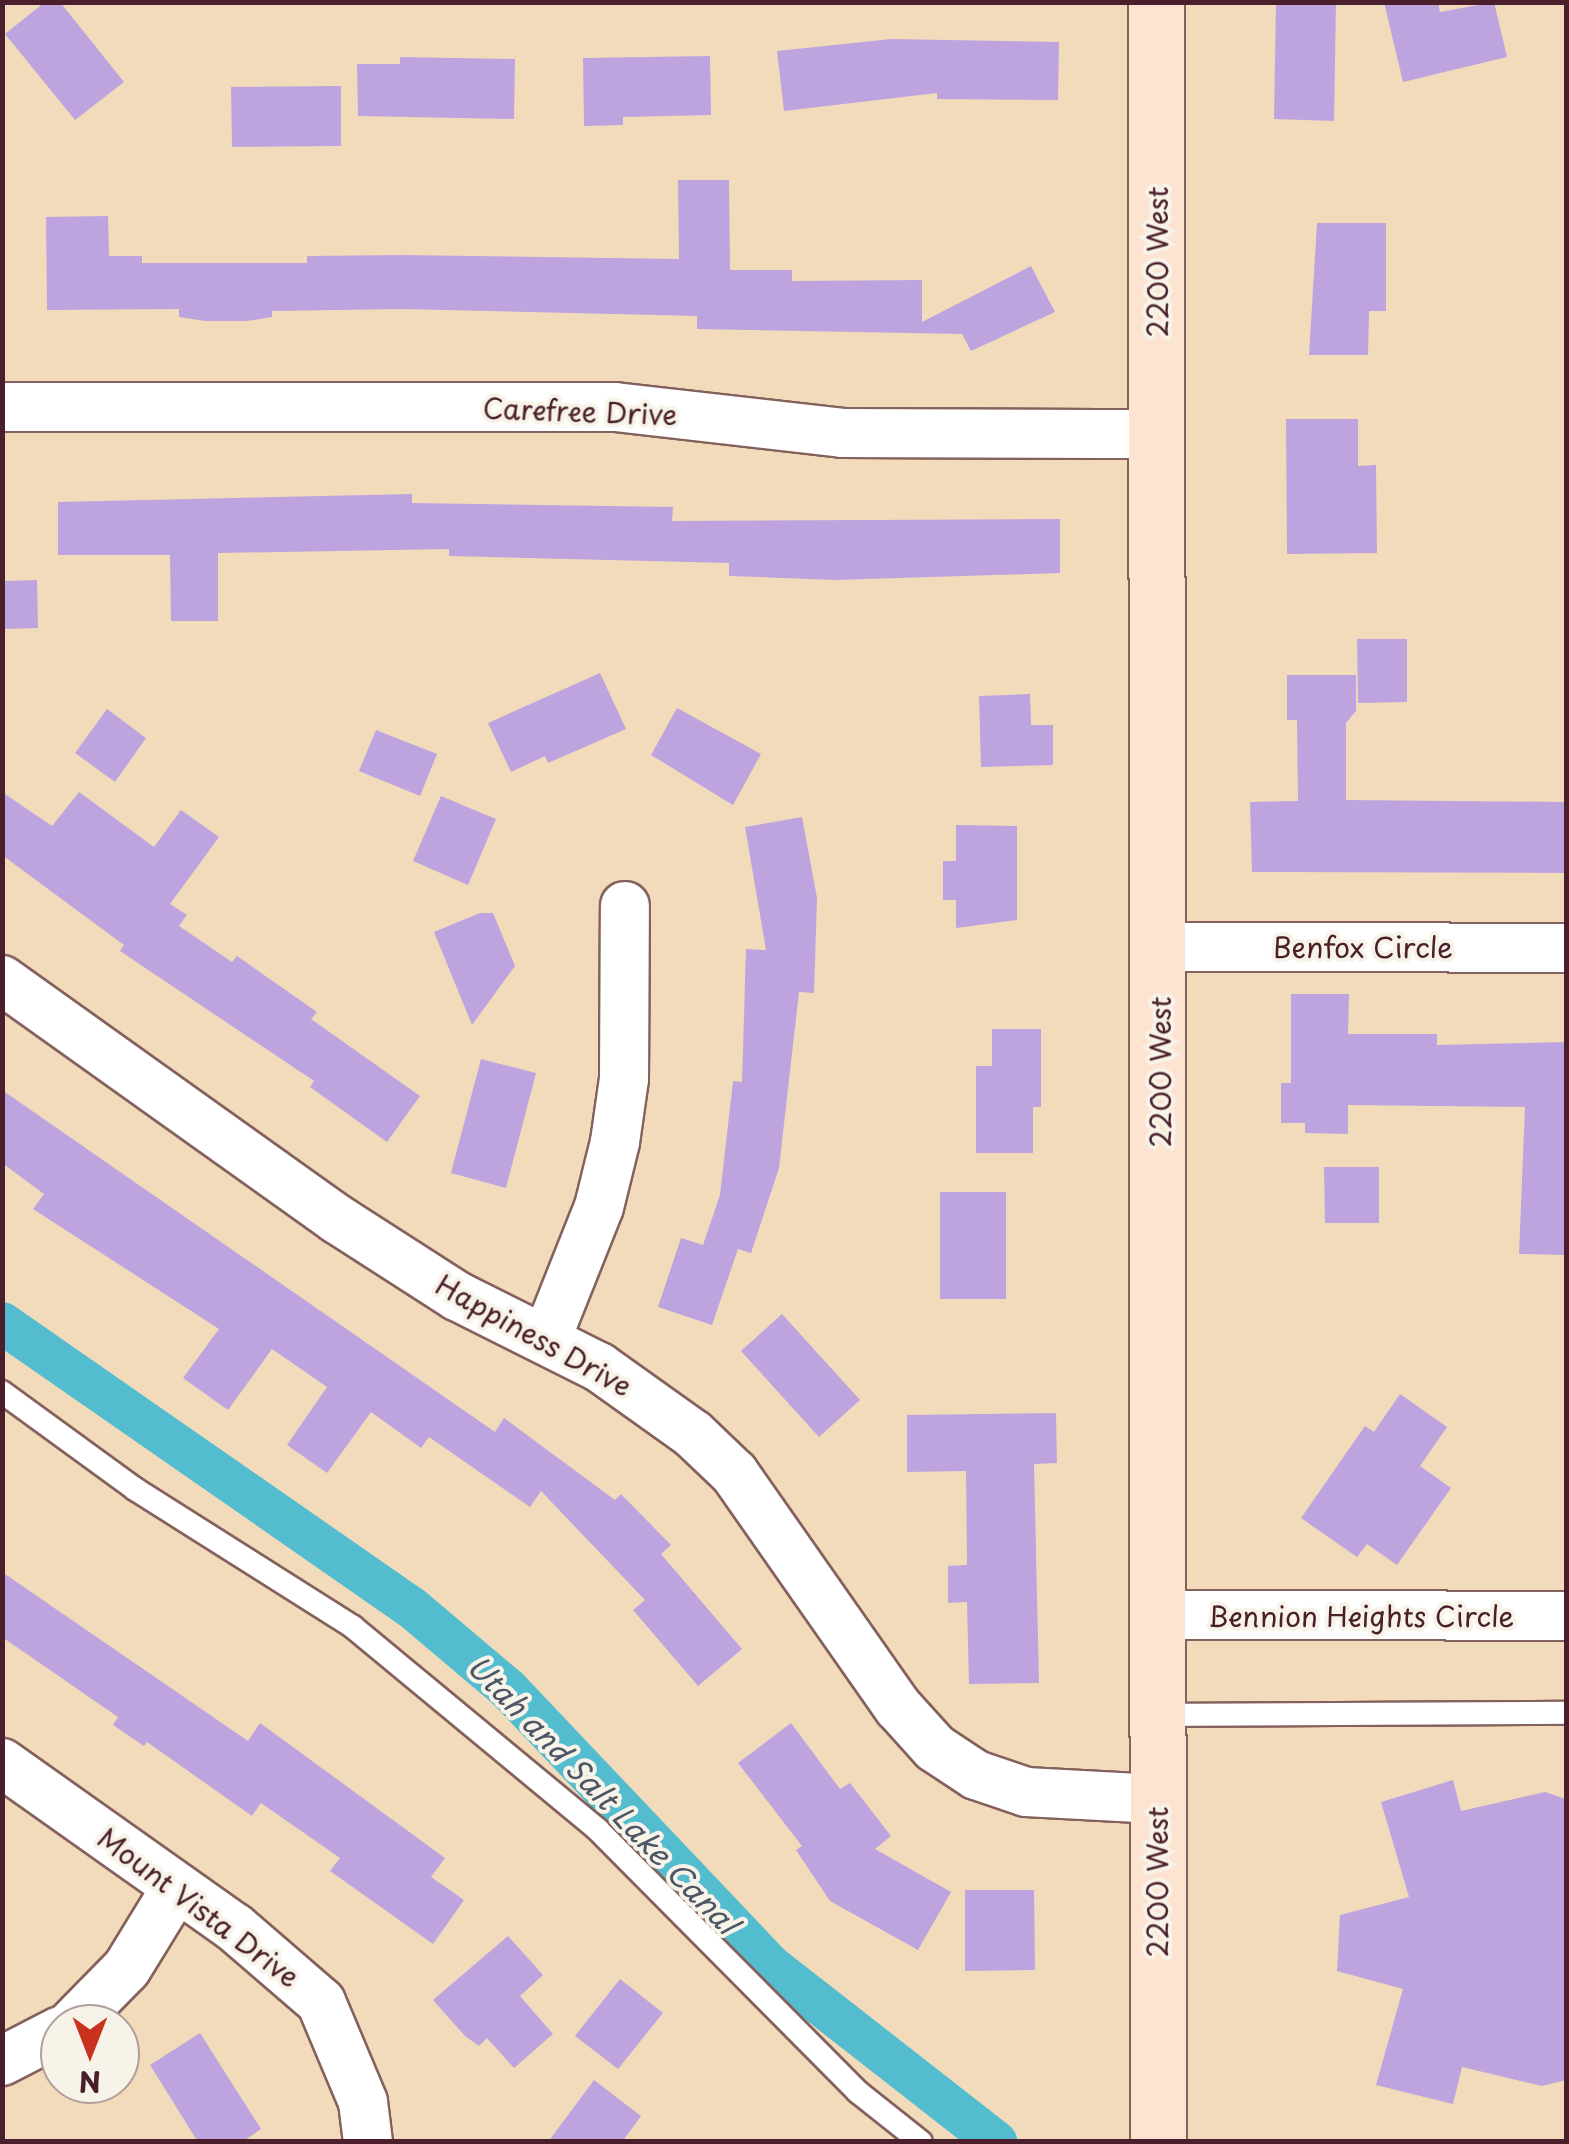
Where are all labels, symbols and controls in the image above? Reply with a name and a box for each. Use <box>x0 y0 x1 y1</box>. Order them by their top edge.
street label: 2200 West <box>1140 186 1174 338</box>
street label: Carefree Drive <box>481 391 679 431</box>
street label: Benfox Circle <box>1272 930 1454 964</box>
street label: 2200 West <box>1143 996 1177 1148</box>
street label: Happiness Drive <box>430 1267 638 1403</box>
street label: Bennion Heights Circle <box>1207 1599 1515 1633</box>
water label: Utah and Salt Lake Canal <box>459 1646 747 1942</box>
street label: 2200 West <box>1140 1806 1174 1958</box>
street label: Mount Vista Drive <box>92 1820 306 1994</box>
north arrow <box>40 2004 140 2104</box>
text: N <box>79 2061 101 2104</box>

